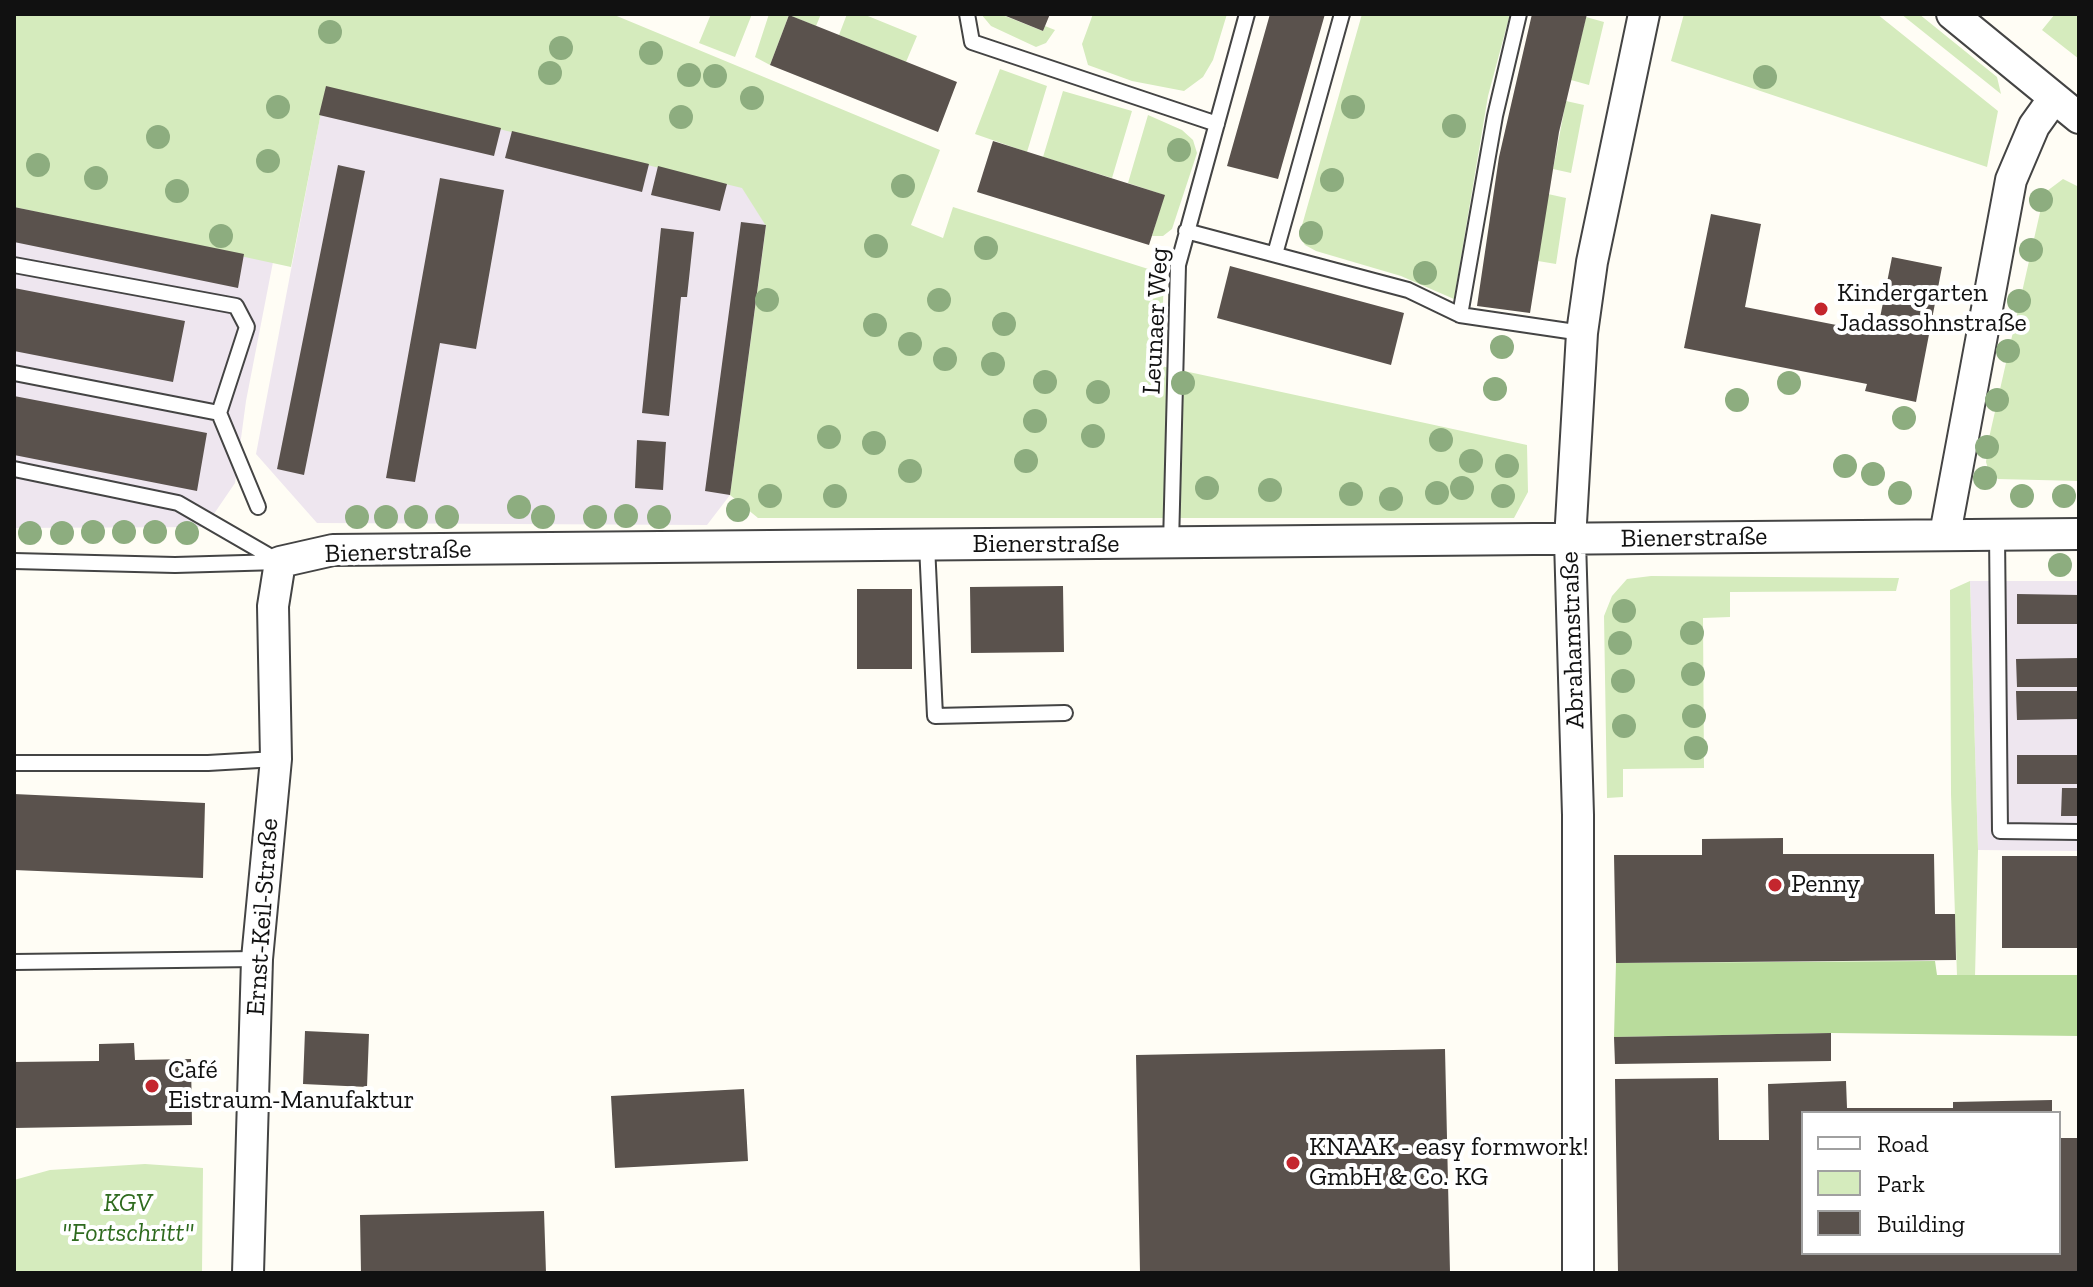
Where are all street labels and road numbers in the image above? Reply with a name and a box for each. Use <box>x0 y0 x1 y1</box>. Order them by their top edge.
street label: Leunaer Weg <box>1137 247 1175 395</box>
street label: Bienerstraße <box>1620 521 1768 555</box>
street label: Bienerstraße <box>973 529 1119 561</box>
street label: Bienerstraße <box>324 534 472 570</box>
street label: Abrahamstraße <box>1554 551 1592 729</box>
street label: Ernst-Keil-Straße <box>241 817 285 1017</box>

